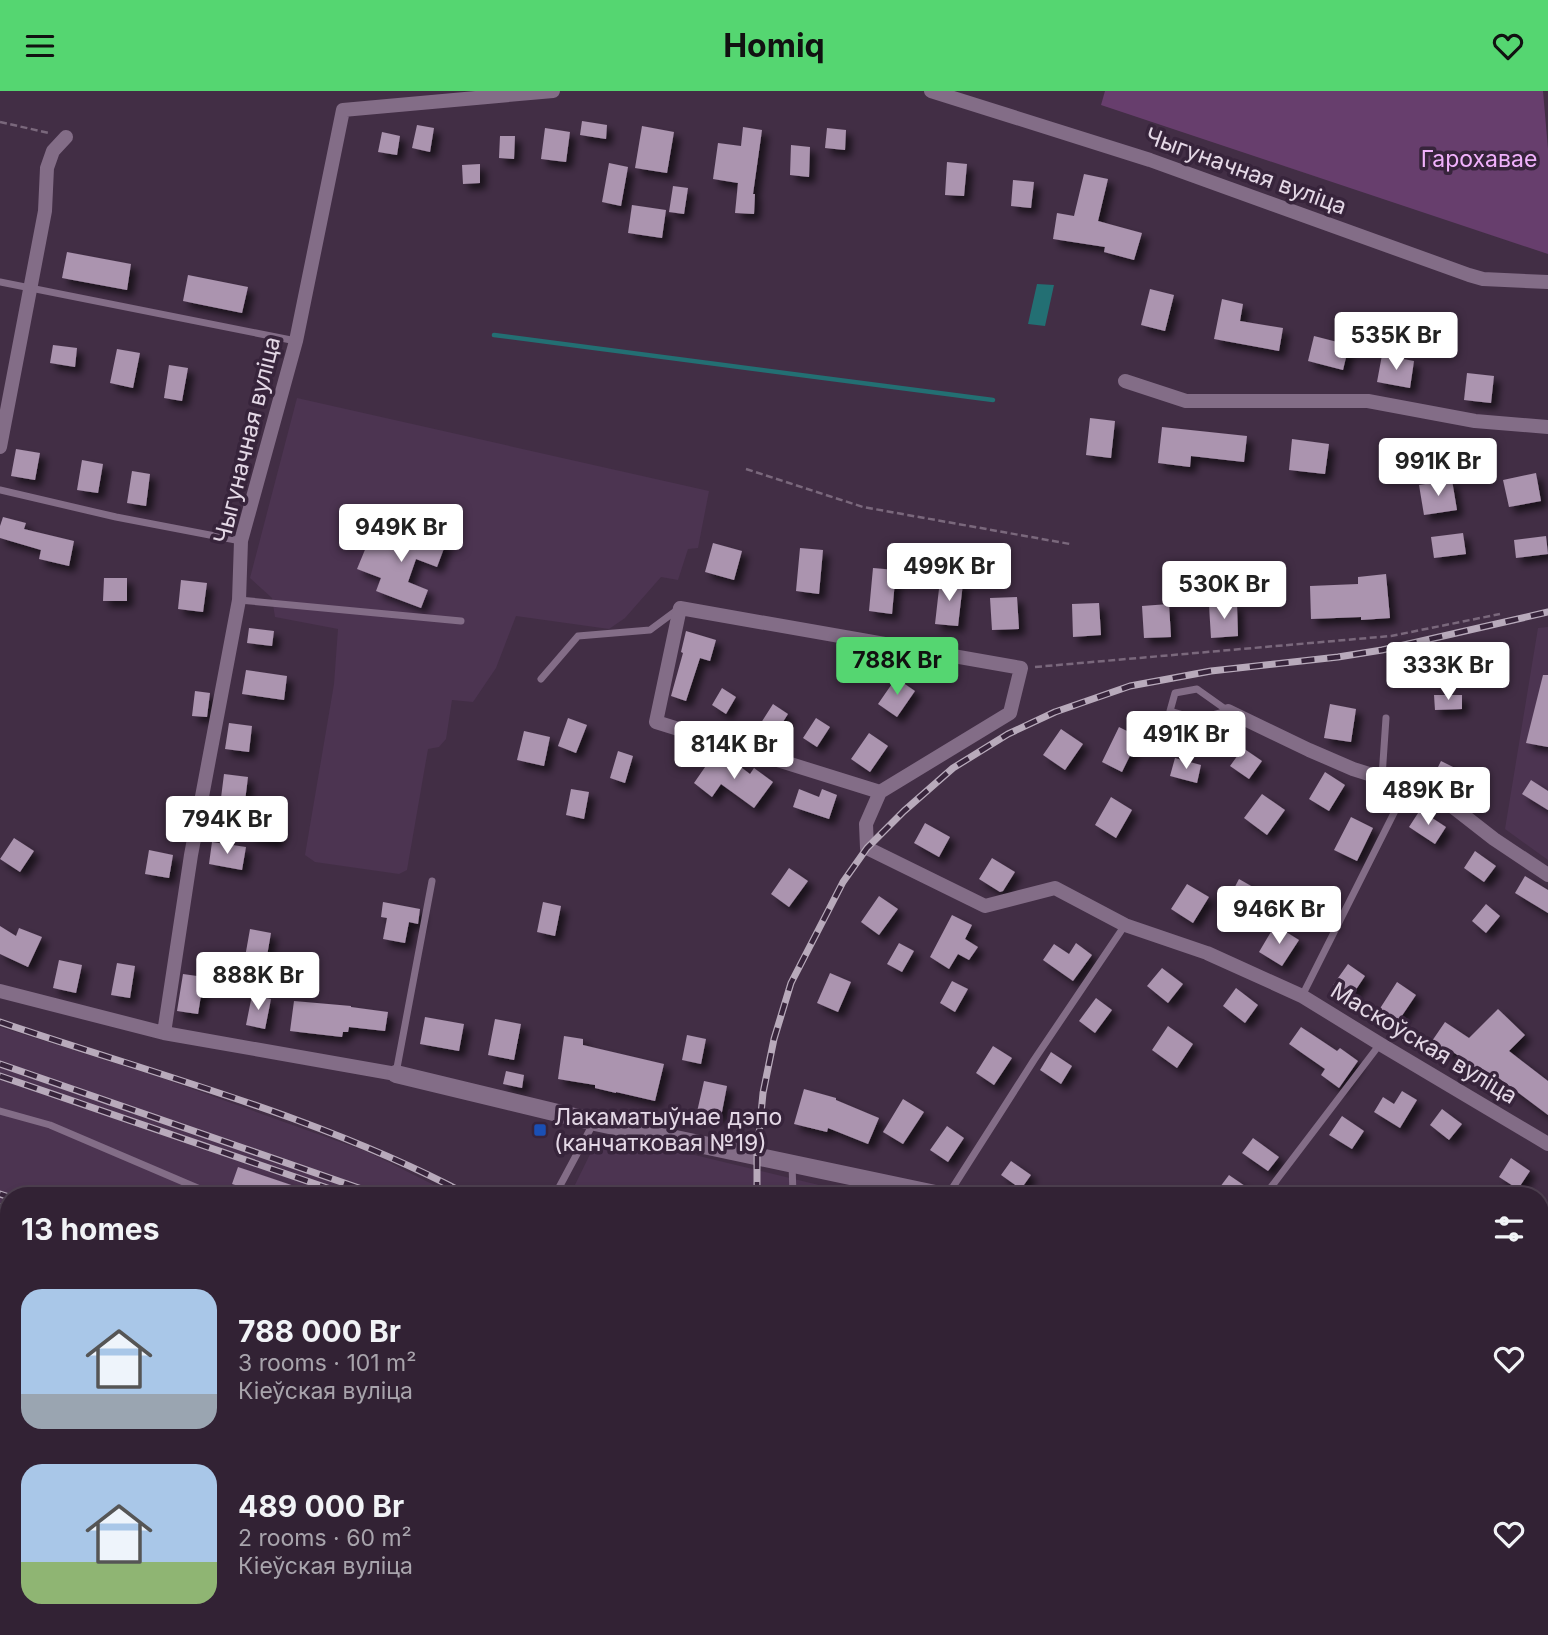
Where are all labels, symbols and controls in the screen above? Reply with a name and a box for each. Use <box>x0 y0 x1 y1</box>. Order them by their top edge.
text: Homiq <box>723 26 825 65</box>
icon: menu <box>21 27 59 65</box>
icon: heart <box>1489 27 1527 65</box>
street label: Чыгуначная вуліца <box>1142 122 1350 220</box>
park label: Гарохавае <box>1421 145 1537 173</box>
pin: 535K Br <box>1331 313 1461 372</box>
text: 535K Br <box>1351 321 1441 349</box>
street label: Чыгуначная вуліца <box>208 334 286 546</box>
pin: 991K Br <box>1373 439 1503 498</box>
text: 991K Br <box>1395 447 1481 475</box>
pin: 949K Br <box>336 505 466 564</box>
text: 949K Br <box>355 513 447 541</box>
pin: 499K Br <box>884 543 1014 603</box>
text: 499K Br <box>903 552 995 580</box>
pin: 530K Br <box>1159 561 1289 621</box>
text: 530K Br <box>1178 570 1270 598</box>
pin: 788K Br <box>832 637 962 697</box>
pin: 333K Br <box>1383 643 1513 702</box>
text: 788K Br <box>852 646 942 674</box>
text: 333K Br <box>1402 651 1494 679</box>
pin: 491K Br <box>1121 711 1251 771</box>
text: 491K Br <box>1143 720 1229 748</box>
pin: 814K Br <box>669 721 799 781</box>
text: 814K Br <box>690 730 778 758</box>
pin: 489K Br <box>1363 767 1493 827</box>
text: 489K Br <box>1382 776 1474 804</box>
pin: 794K Br <box>162 797 292 856</box>
text: 794K Br <box>182 805 272 833</box>
pin: 946K Br <box>1214 887 1344 946</box>
text: 946K Br <box>1233 895 1325 923</box>
pin: 888K Br <box>193 953 323 1012</box>
text: 888K Br <box>212 961 304 989</box>
street label: Маскоўская вуліца <box>1326 976 1522 1110</box>
place label: Лакаматыўнае дэпо (канчатковая №19) <box>554 1103 782 1157</box>
marker: Лакаматыўнае дэпо (канчатковая №19) <box>532 1122 548 1138</box>
icon: filters <box>1490 1210 1528 1248</box>
text: 13 homes <box>21 1211 160 1247</box>
text: 788 000 Br <box>238 1313 401 1349</box>
icon: home <box>77 1317 161 1401</box>
icon: heart <box>1490 1340 1528 1378</box>
text: 3 rooms · 101 m² <box>238 1349 416 1377</box>
text: Кіеўская вуліца <box>238 1377 413 1405</box>
text: 489 000 Br <box>238 1488 404 1524</box>
icon: home <box>77 1492 161 1576</box>
icon: heart <box>1490 1515 1528 1553</box>
text: 2 rooms · 60 m² <box>238 1524 412 1552</box>
text: Кіеўская вуліца <box>238 1552 413 1580</box>

